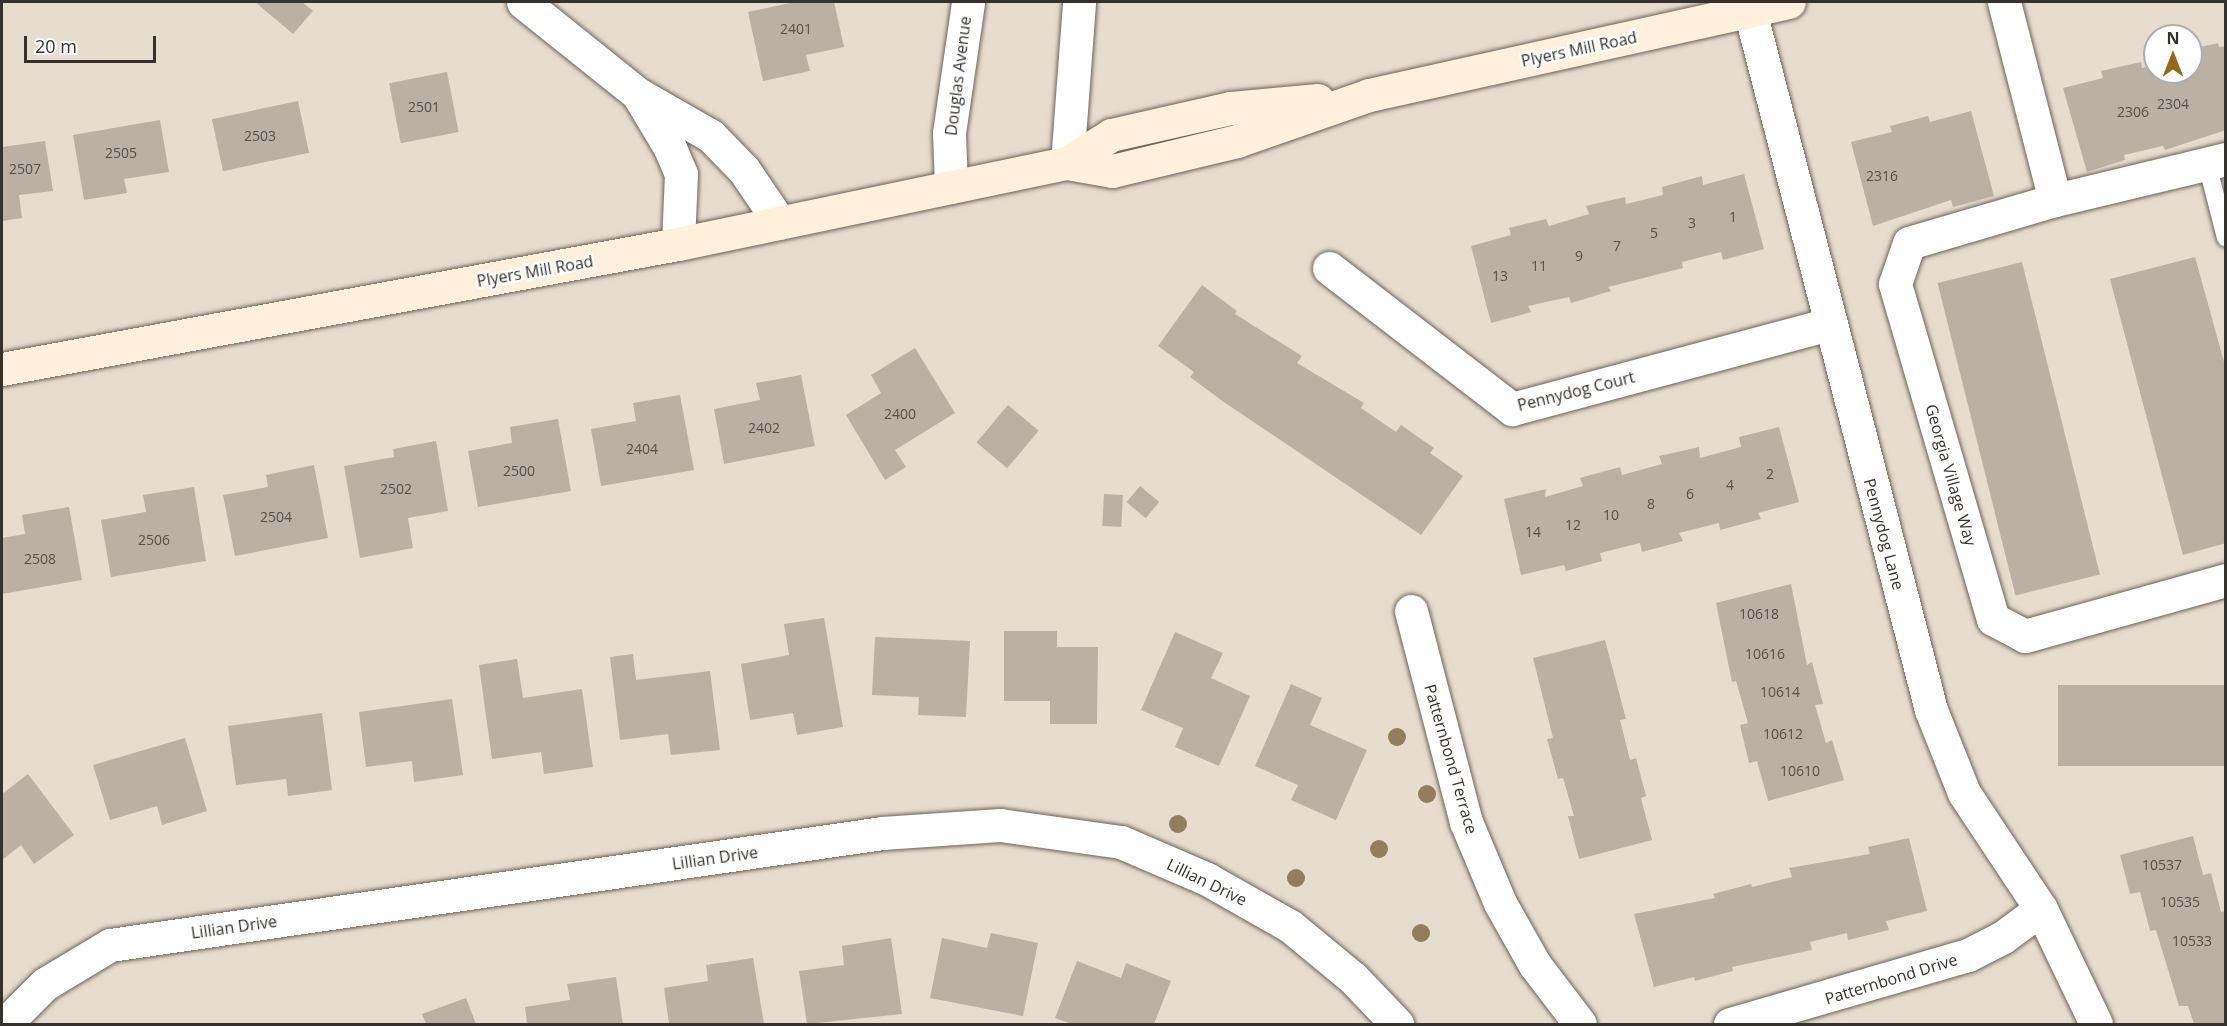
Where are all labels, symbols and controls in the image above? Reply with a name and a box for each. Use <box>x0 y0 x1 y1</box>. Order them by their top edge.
street label: Douglas Avenue <box>941 15 975 137</box>
house number: 2401 <box>780 21 812 37</box>
scale bar <box>27 24 159 62</box>
north arrow <box>2143 24 2203 84</box>
street label: Plyers Mill Road <box>1519 27 1639 71</box>
text: N <box>2166 27 2180 49</box>
text: 20 m <box>35 34 77 58</box>
house number: 2304 <box>2157 96 2189 112</box>
house number: 2501 <box>408 99 440 115</box>
house number: 2306 <box>2117 104 2149 120</box>
house number: 2503 <box>244 128 276 144</box>
house number: 2505 <box>105 145 137 161</box>
house number: 2507 <box>9 161 41 177</box>
house number: 2316 <box>1866 168 1898 184</box>
house number: 1 <box>1729 209 1737 225</box>
house number: 3 <box>1688 215 1696 231</box>
house number: 5 <box>1650 225 1658 241</box>
house number: 7 <box>1613 238 1621 254</box>
house number: 9 <box>1575 248 1583 264</box>
street label: Plyers Mill Road <box>475 251 595 291</box>
house number: 11 <box>1531 258 1547 274</box>
house number: 13 <box>1492 268 1508 284</box>
street label: Pennydog Court <box>1515 367 1637 415</box>
street label: Georgia Village Way <box>1922 402 1980 548</box>
house number: 2400 <box>884 406 916 422</box>
house number: 2402 <box>748 420 780 436</box>
house number: 2404 <box>626 441 658 457</box>
house number: 2500 <box>503 463 535 479</box>
house number: 2 <box>1766 466 1774 482</box>
street label: Pennydog Lane <box>1860 476 1908 592</box>
house number: 4 <box>1726 477 1734 493</box>
house number: 2502 <box>380 481 412 497</box>
house number: 6 <box>1686 486 1694 502</box>
house number: 8 <box>1647 496 1655 512</box>
house number: 10 <box>1603 507 1619 523</box>
house number: 2504 <box>260 509 292 525</box>
house number: 12 <box>1565 517 1581 533</box>
house number: 14 <box>1525 524 1541 540</box>
house number: 2506 <box>138 532 170 548</box>
house number: 2508 <box>24 551 56 567</box>
house number: 10618 <box>1739 606 1779 622</box>
house number: 10616 <box>1745 646 1785 662</box>
street label: Patternbond Terrace <box>1420 682 1482 836</box>
house number: 10614 <box>1760 684 1800 700</box>
house number: 10612 <box>1763 726 1803 742</box>
house number: 10610 <box>1780 763 1820 779</box>
street label: Lillian Drive <box>671 842 759 874</box>
street label: Lillian Drive <box>1164 854 1250 910</box>
house number: 10537 <box>2142 857 2182 873</box>
house number: 10535 <box>2160 894 2200 910</box>
street label: Lillian Drive <box>190 911 278 943</box>
house number: 10533 <box>2172 933 2212 949</box>
street label: Patternbond Drive <box>1822 950 1960 1008</box>

